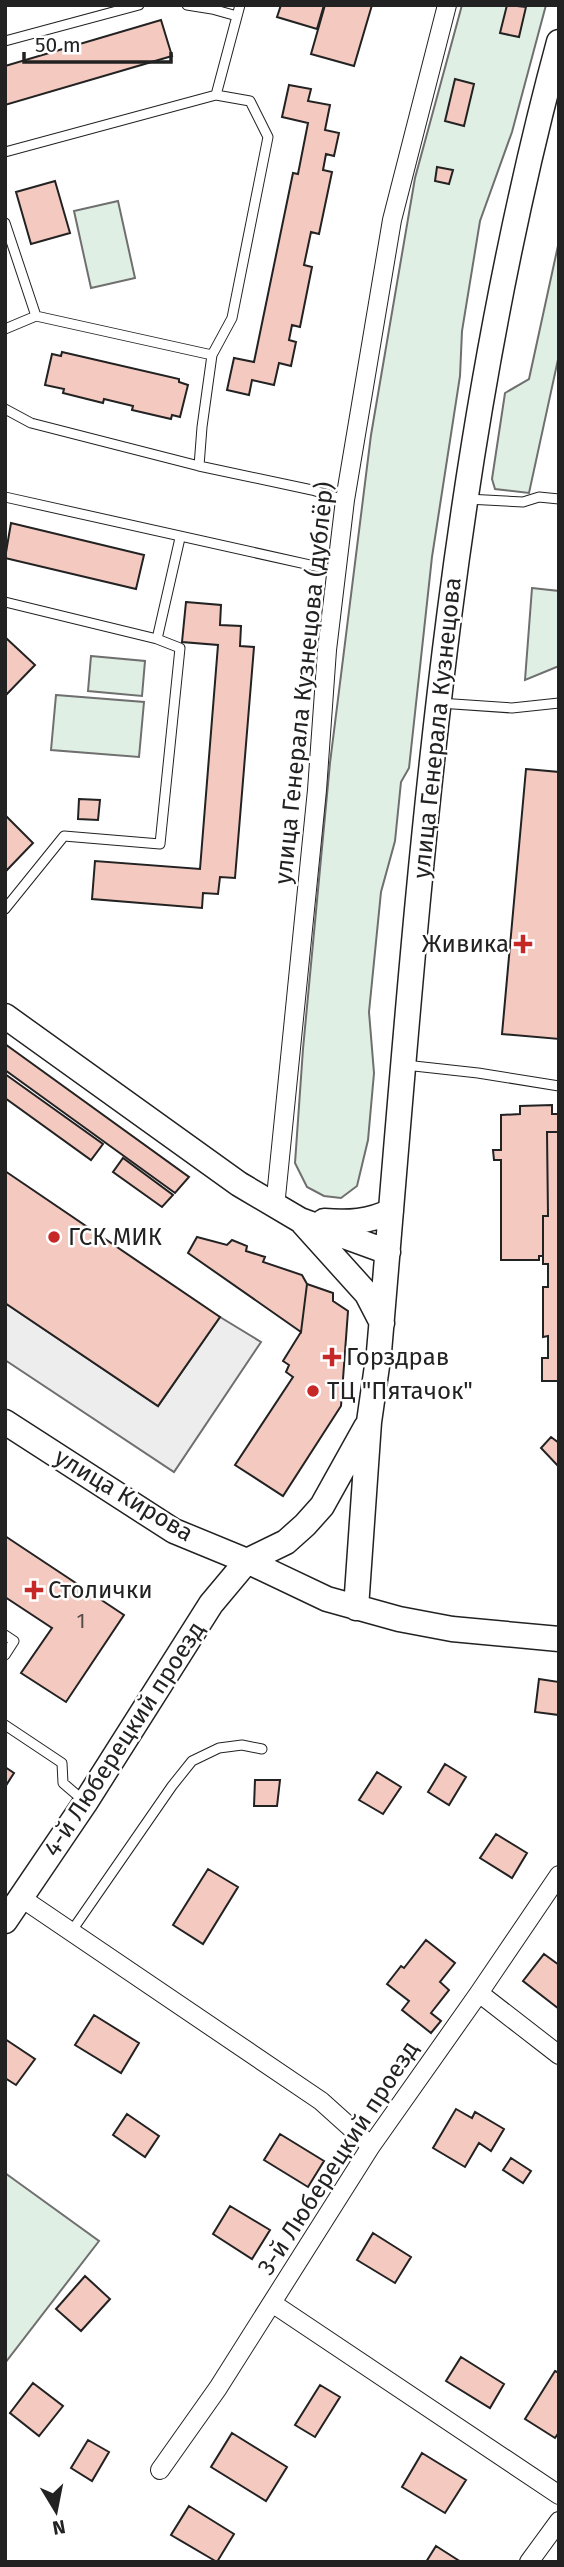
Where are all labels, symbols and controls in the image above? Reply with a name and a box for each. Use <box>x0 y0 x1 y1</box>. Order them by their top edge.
scale bar <box>24 21 172 65</box>
text: 50 m <box>35 32 81 58</box>
street label: улица Генерала Кузнецова (дублёр) <box>269 480 339 886</box>
street label: улица Генерала Кузнецова <box>407 576 467 880</box>
place label: Живика <box>422 930 509 958</box>
marker: Живика <box>515 936 531 952</box>
place label: ГСК МИК <box>68 1223 162 1251</box>
marker: ГСК МИК <box>46 1229 62 1245</box>
place label: Горздрав <box>346 1343 449 1371</box>
marker: Горздрав <box>324 1349 340 1365</box>
place label: ТЦ "Пятачок" <box>327 1377 473 1405</box>
marker: ТЦ "Пятачок" <box>305 1383 321 1399</box>
street label: улица Кирова <box>50 1443 198 1547</box>
place label: Столички <box>48 1576 153 1604</box>
marker: Столички <box>26 1582 42 1598</box>
house number: 1 <box>76 1608 86 1634</box>
street label: 4-й Люберецкий проезд <box>38 1617 210 1861</box>
street label: 3-й Люберецкий проезд <box>252 2036 424 2280</box>
north arrow <box>21 2476 91 2546</box>
text: N <box>51 2515 67 2540</box>

